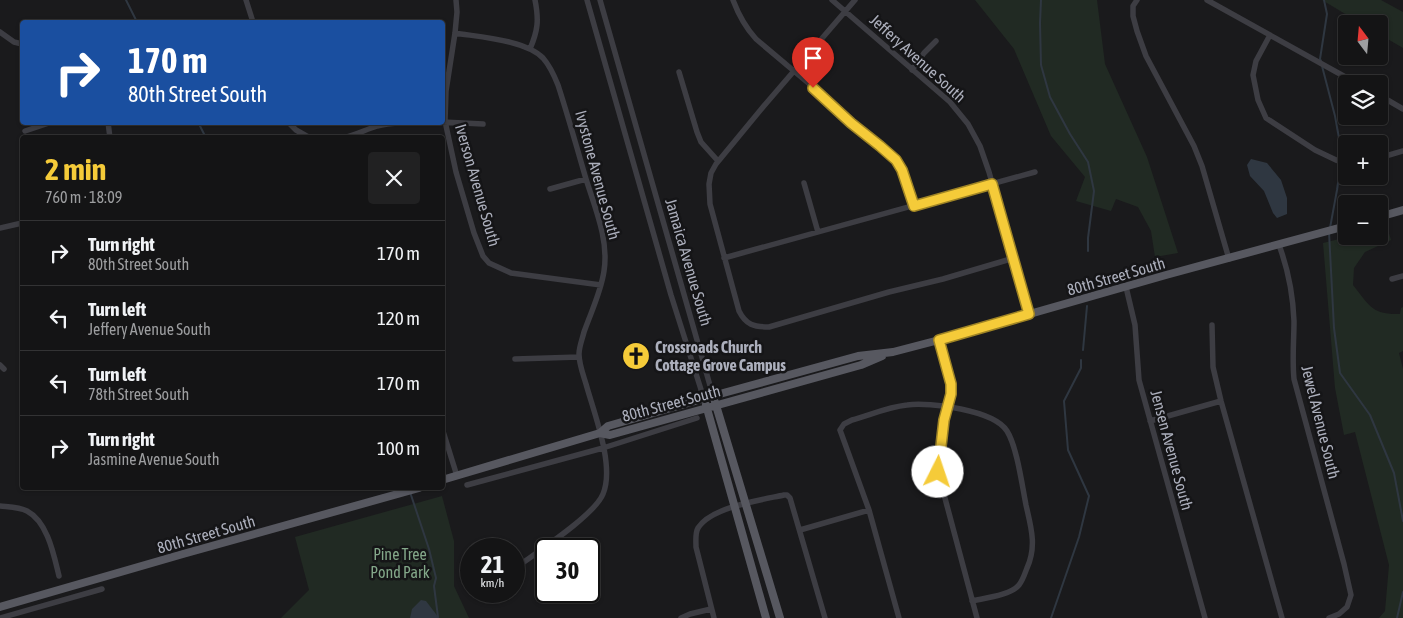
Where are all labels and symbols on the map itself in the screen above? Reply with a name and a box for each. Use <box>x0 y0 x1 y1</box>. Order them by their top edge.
street label: Jeffery Avenue South <box>866 10 970 106</box>
north arrow <box>1338 15 1388 65</box>
pin <box>792 37 834 88</box>
street label: Ivystone Avenue South <box>571 108 624 242</box>
street label: Iverson Avenue South <box>452 122 504 248</box>
street label: Jamaica Avenue South <box>662 196 716 328</box>
street label: 80th Street South <box>1065 253 1167 299</box>
place label: Crossroads Church Cottage Grove Campus <box>655 338 786 374</box>
church icon: Crossroads Church Cottage Grove Campus <box>621 341 651 371</box>
street label: Jewel Avenue South <box>1298 363 1344 481</box>
street label: 80th Street South <box>620 381 722 425</box>
street label: Jensen Avenue South <box>1147 388 1197 512</box>
position arrow <box>911 445 963 497</box>
street label: 80th Street South <box>155 511 257 557</box>
speed limit sign: 30 <box>535 538 600 603</box>
park label: Pine Tree Pond Park <box>370 545 430 581</box>

